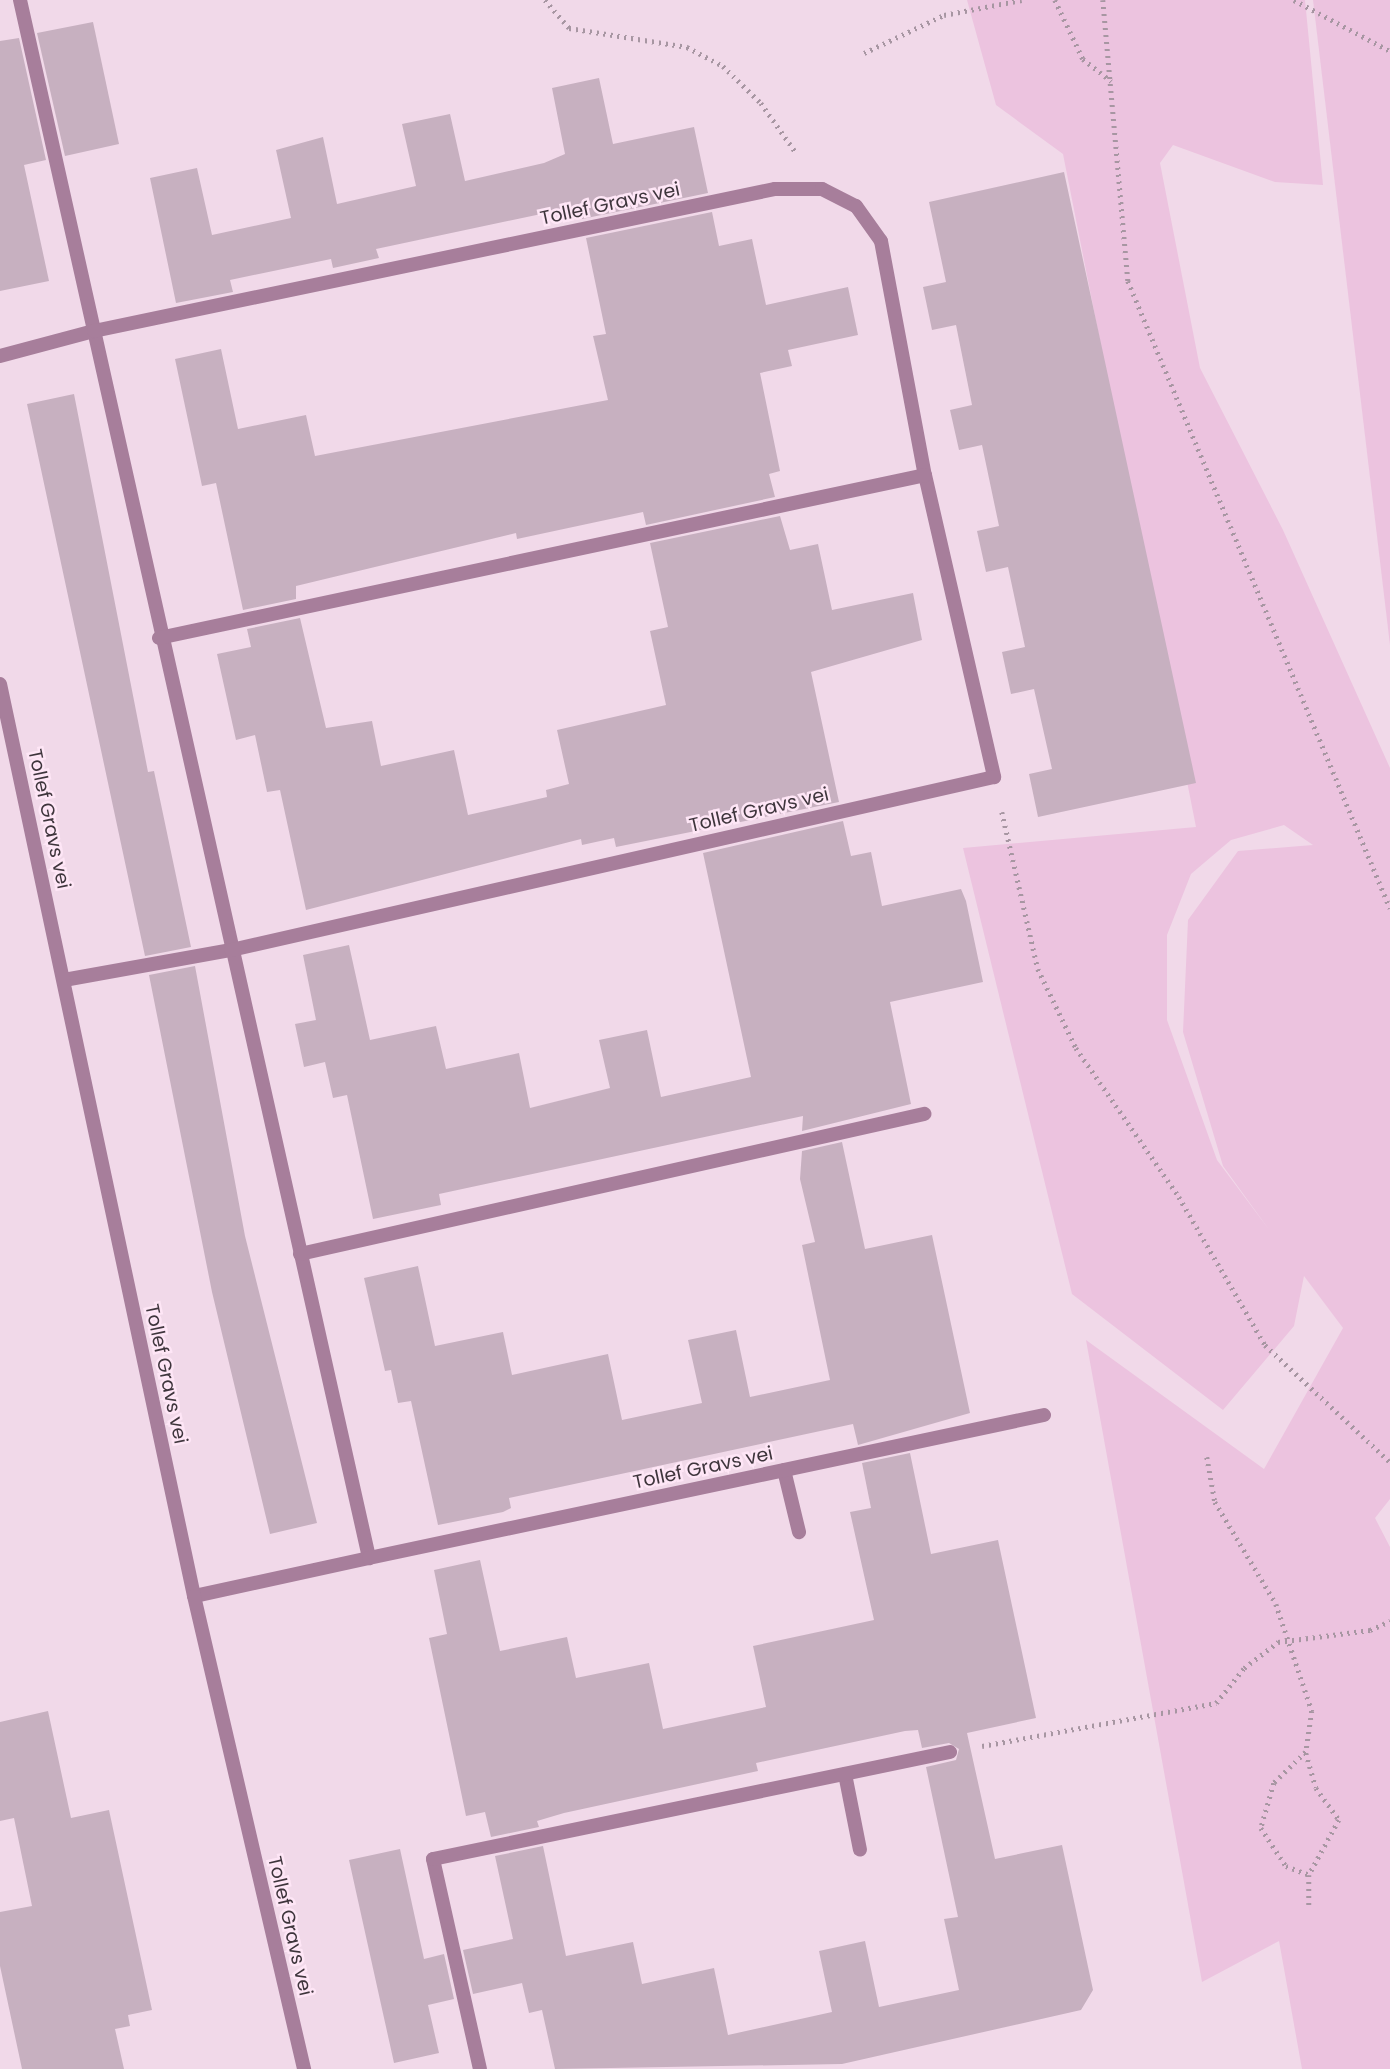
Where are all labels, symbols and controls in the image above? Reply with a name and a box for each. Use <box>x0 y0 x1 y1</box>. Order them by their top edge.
street label: Tollef Gravs vei <box>538 178 682 230</box>
street label: Tollef Gravs vei <box>23 747 75 891</box>
street label: Tollef Gravs vei <box>687 783 831 837</box>
street label: Tollef Gravs vei <box>140 1302 192 1446</box>
street label: Tollef Gravs vei <box>631 1442 775 1494</box>
street label: Tollef Gravs vei <box>263 1854 317 1998</box>

